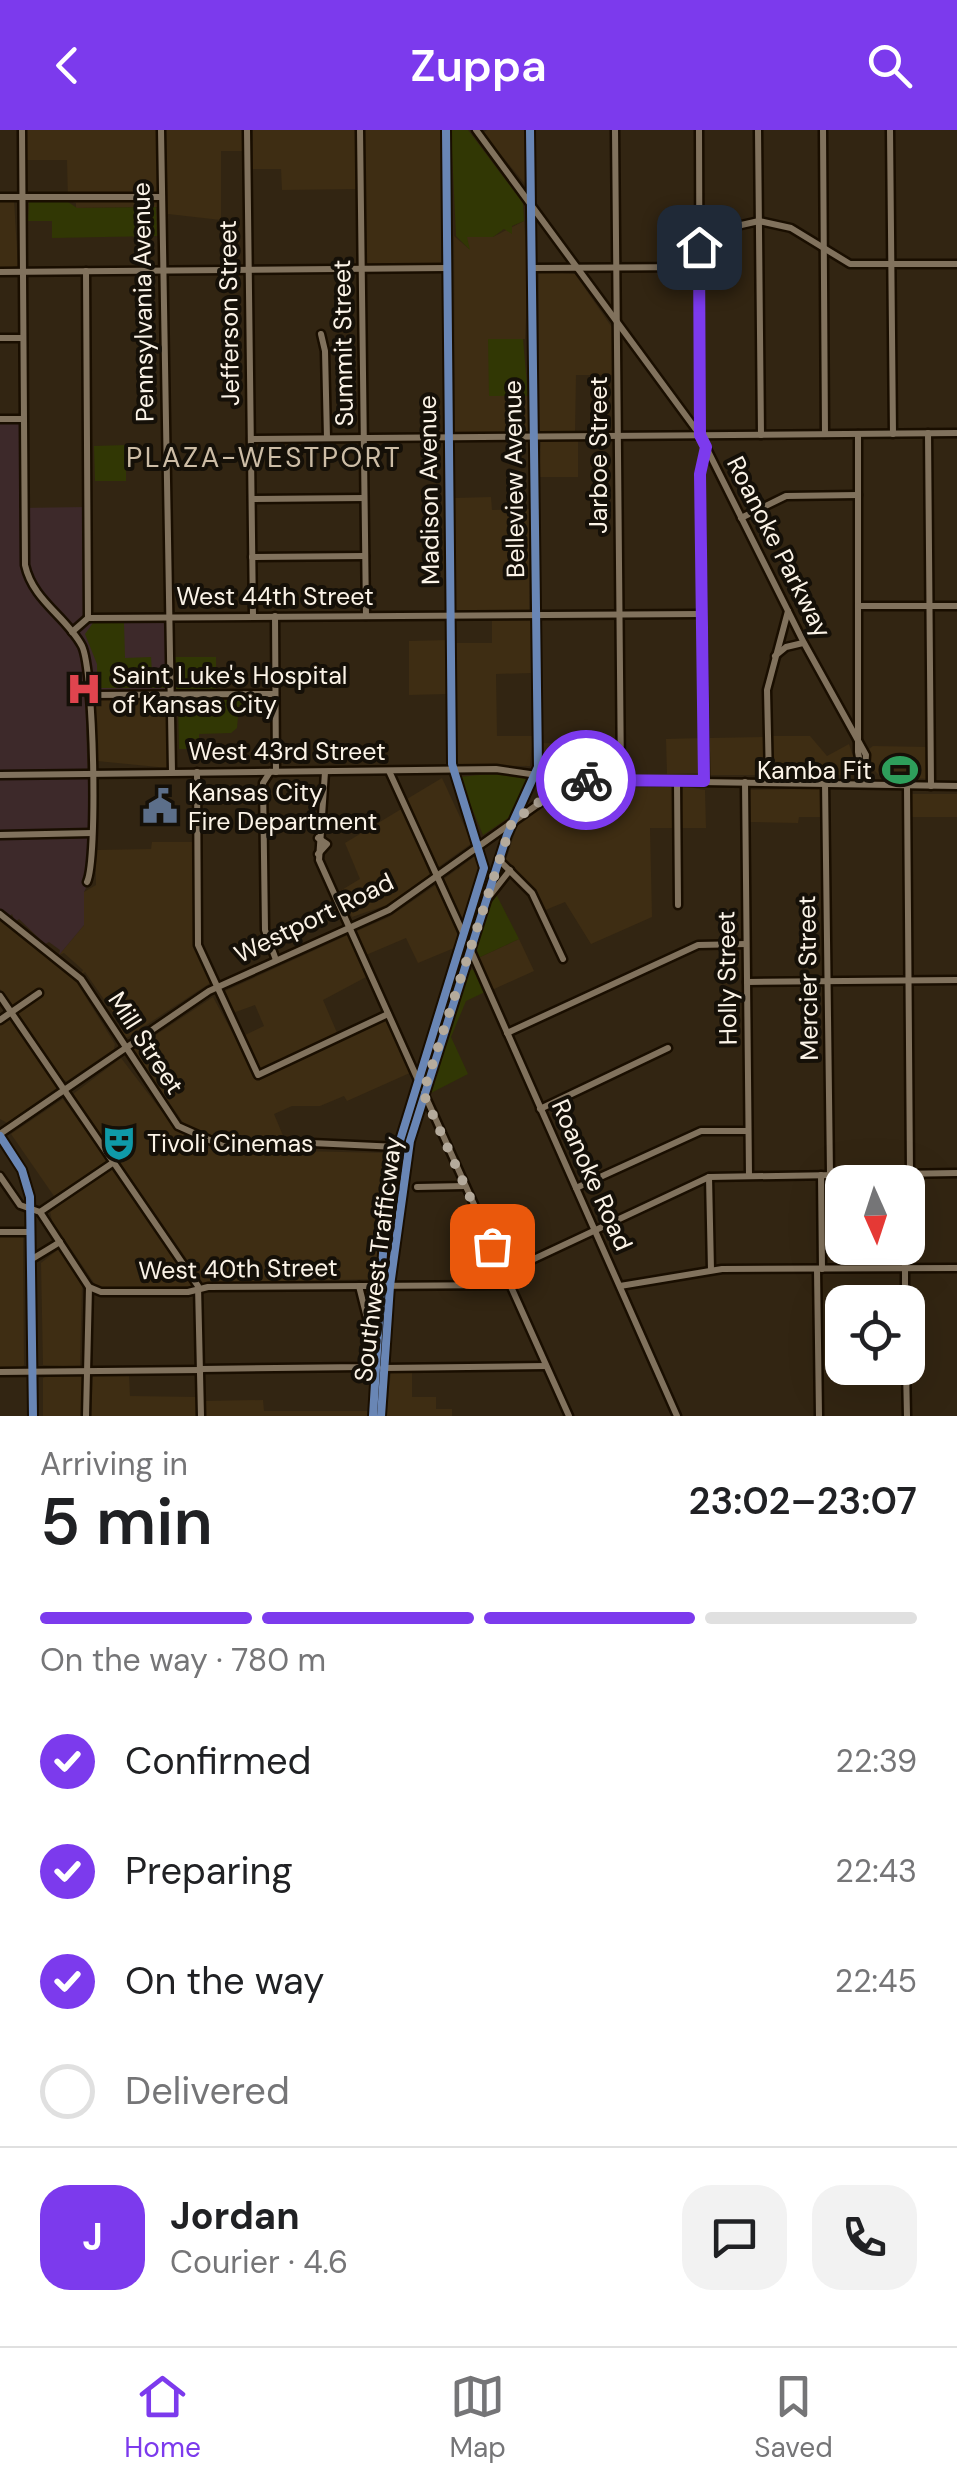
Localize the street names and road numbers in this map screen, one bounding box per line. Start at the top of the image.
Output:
street label: Pennsylvania Avenue [124,182,162,422]
street label: Jefferson Street [211,220,247,406]
street label: Summit Street [325,259,361,427]
street label: Jarboe Street [582,376,615,534]
street label: Belleview Avenue [496,380,532,578]
street label: Madison Avenue [411,395,447,585]
street label: Roanoke Parkway [719,451,839,643]
street label: West 44th Street [176,580,374,613]
street label: West 43rd Street [188,735,386,768]
street label: Westport Road [229,865,399,971]
street label: Mercier Street [790,895,826,1061]
street label: Holly Street [709,911,745,1045]
street label: Mill Street [101,986,191,1100]
street label: Roanoke Road [544,1094,640,1256]
street label: Southwest Trafficway [347,1134,409,1384]
street label: West 40th Street [138,1251,338,1287]

